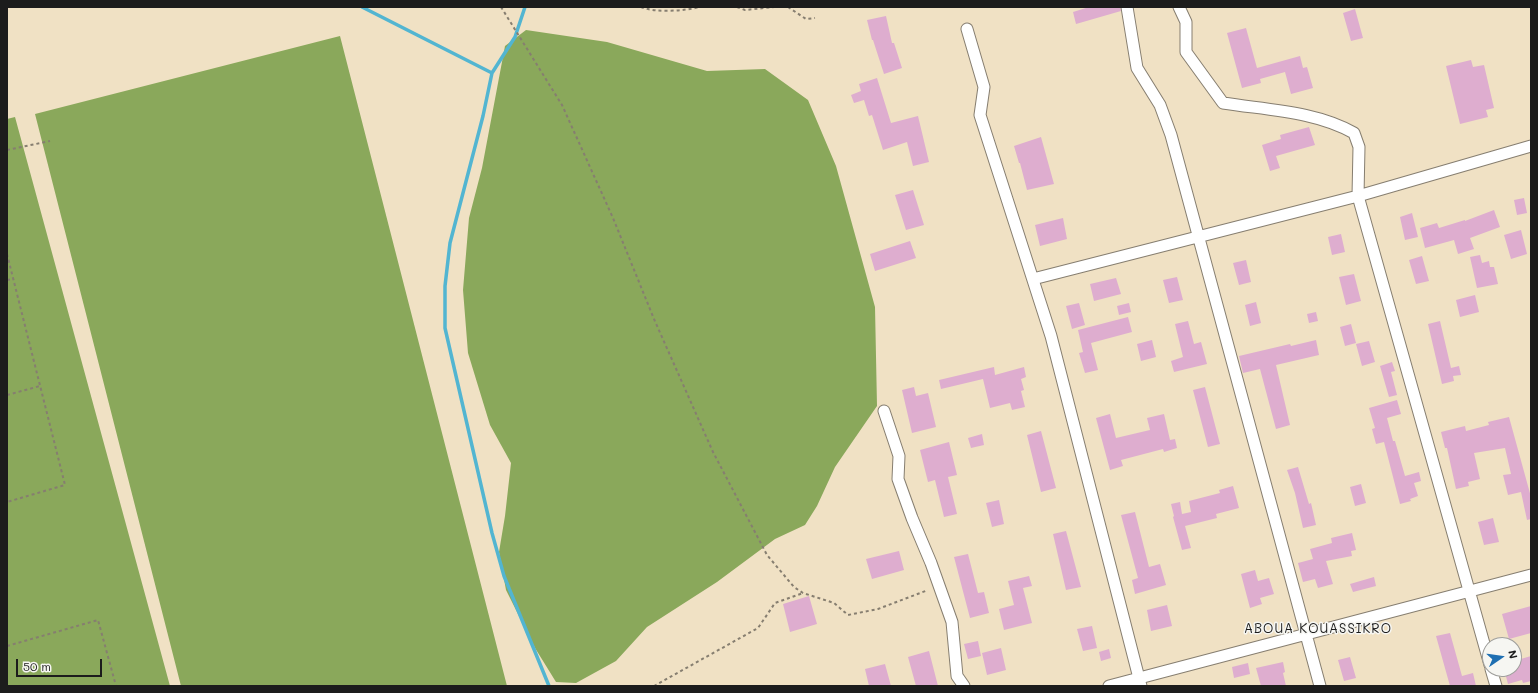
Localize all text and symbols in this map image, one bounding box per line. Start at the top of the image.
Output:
district label: ABOUA KOUASSIKRO [1244,621,1392,637]
north arrow [1482,637,1522,677]
text: N [1505,649,1521,660]
scale bar [18,651,104,677]
text: 50 m [23,658,51,674]

